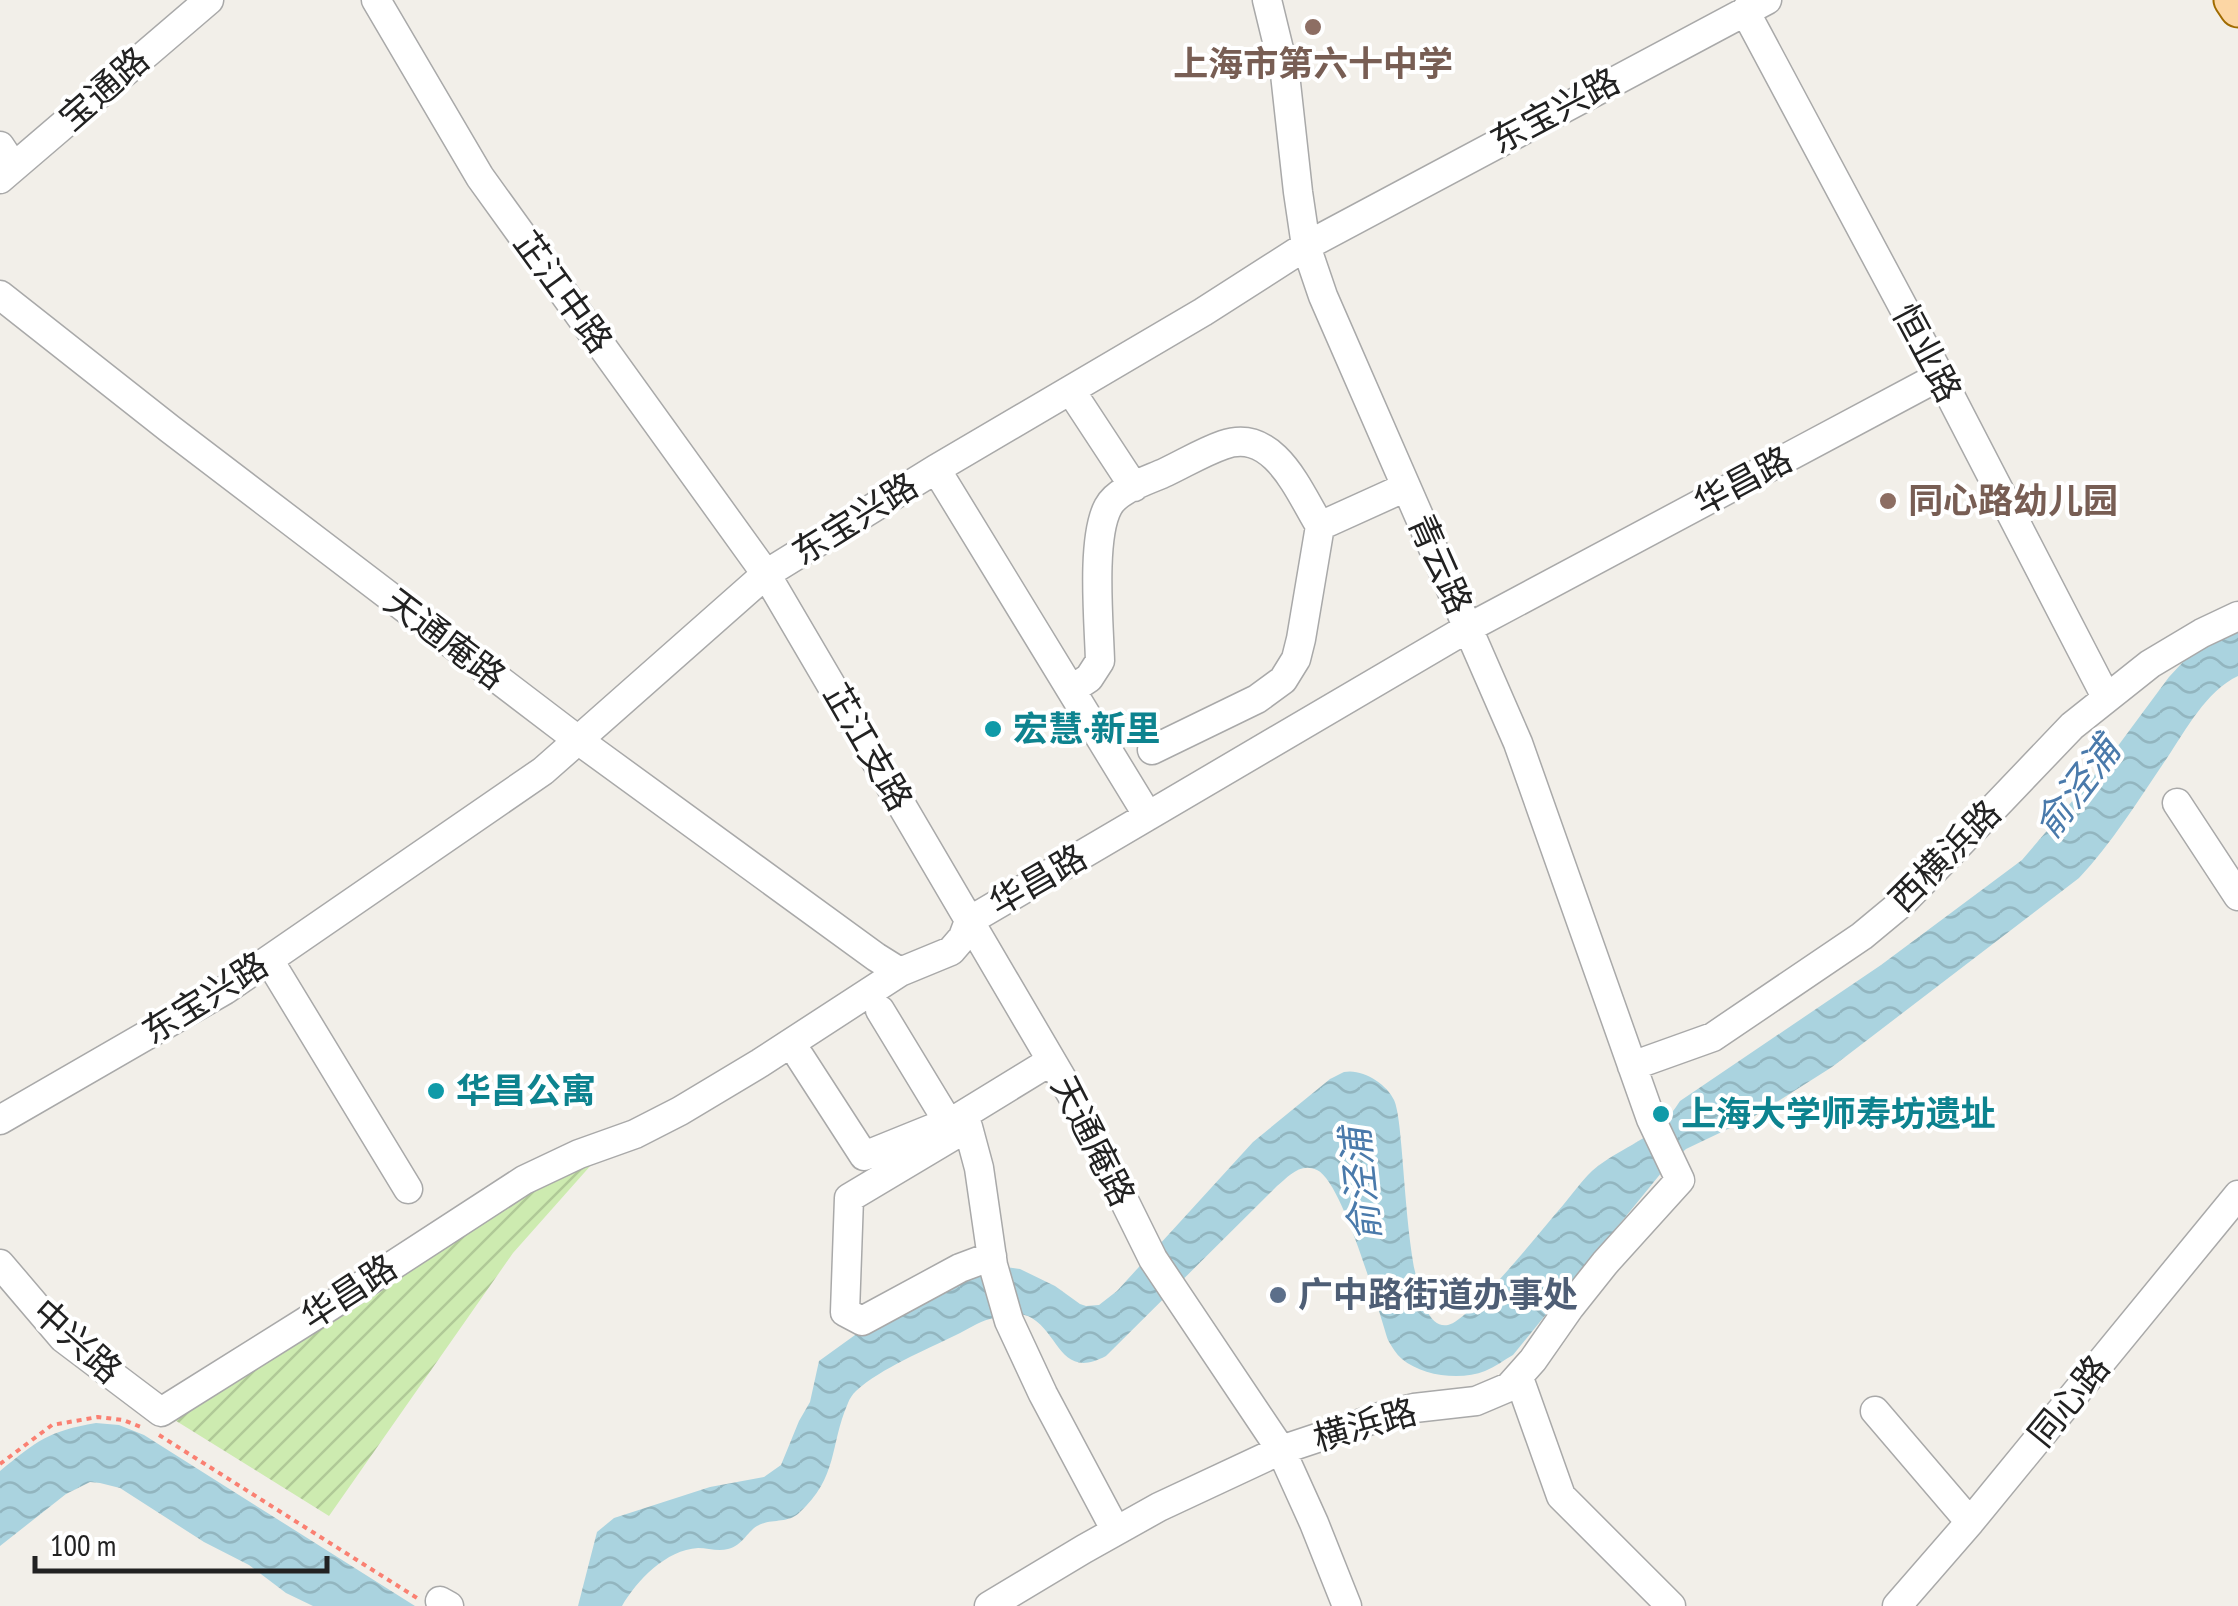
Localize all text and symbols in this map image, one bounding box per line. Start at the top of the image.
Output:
marker: 上海市第六十中学 [1302,16,1324,38]
street label: 宝通路 [49,36,158,140]
place label: 上海市第六十中学 [1173,40,1453,86]
street label: 东宝兴路 [1482,57,1627,163]
street label: 芷江中路 [504,221,624,362]
street label: 恒业路 [1883,295,1973,410]
street label: 华昌路 [1685,435,1800,525]
street label: 东宝兴路 [783,462,926,575]
place label: 同心路幼儿园 [1908,477,2118,523]
marker: 同心路幼儿园 [1877,490,1899,512]
street label: 青云路 [1399,506,1483,621]
street label: 天通庵路 [376,578,515,699]
street label: 芷江支路 [814,674,924,819]
place label: 宏慧·新里 [1013,705,1160,751]
marker: 宏慧·新里 [982,718,1004,740]
water label: 俞泾浦 [2022,722,2133,847]
street label: 西横浜路 [1879,790,2010,921]
street label: 华昌路 [981,833,1094,925]
street label: 东宝兴路 [133,941,276,1054]
place label: 华昌公寓 [456,1067,596,1113]
street label: 天通庵路 [1042,1068,1146,1213]
marker: 华昌公寓 [425,1080,447,1102]
place label: 上海大学师寿坊遗址 [1681,1090,1996,1136]
marker: 上海大学师寿坊遗址 [1650,1103,1672,1125]
water label: 俞泾浦 [1329,1120,1390,1244]
street label: 华昌路 [292,1243,405,1339]
place label: 广中路街道办事处 [1298,1271,1578,1317]
marker: 广中路街道办事处 [1267,1284,1289,1306]
street label: 中兴路 [23,1288,132,1392]
street label: 同心路 [2017,1345,2119,1456]
street label: 横浜路 [1308,1387,1422,1461]
scale bar [35,1511,328,1573]
text: 100 m [50,1525,116,1564]

